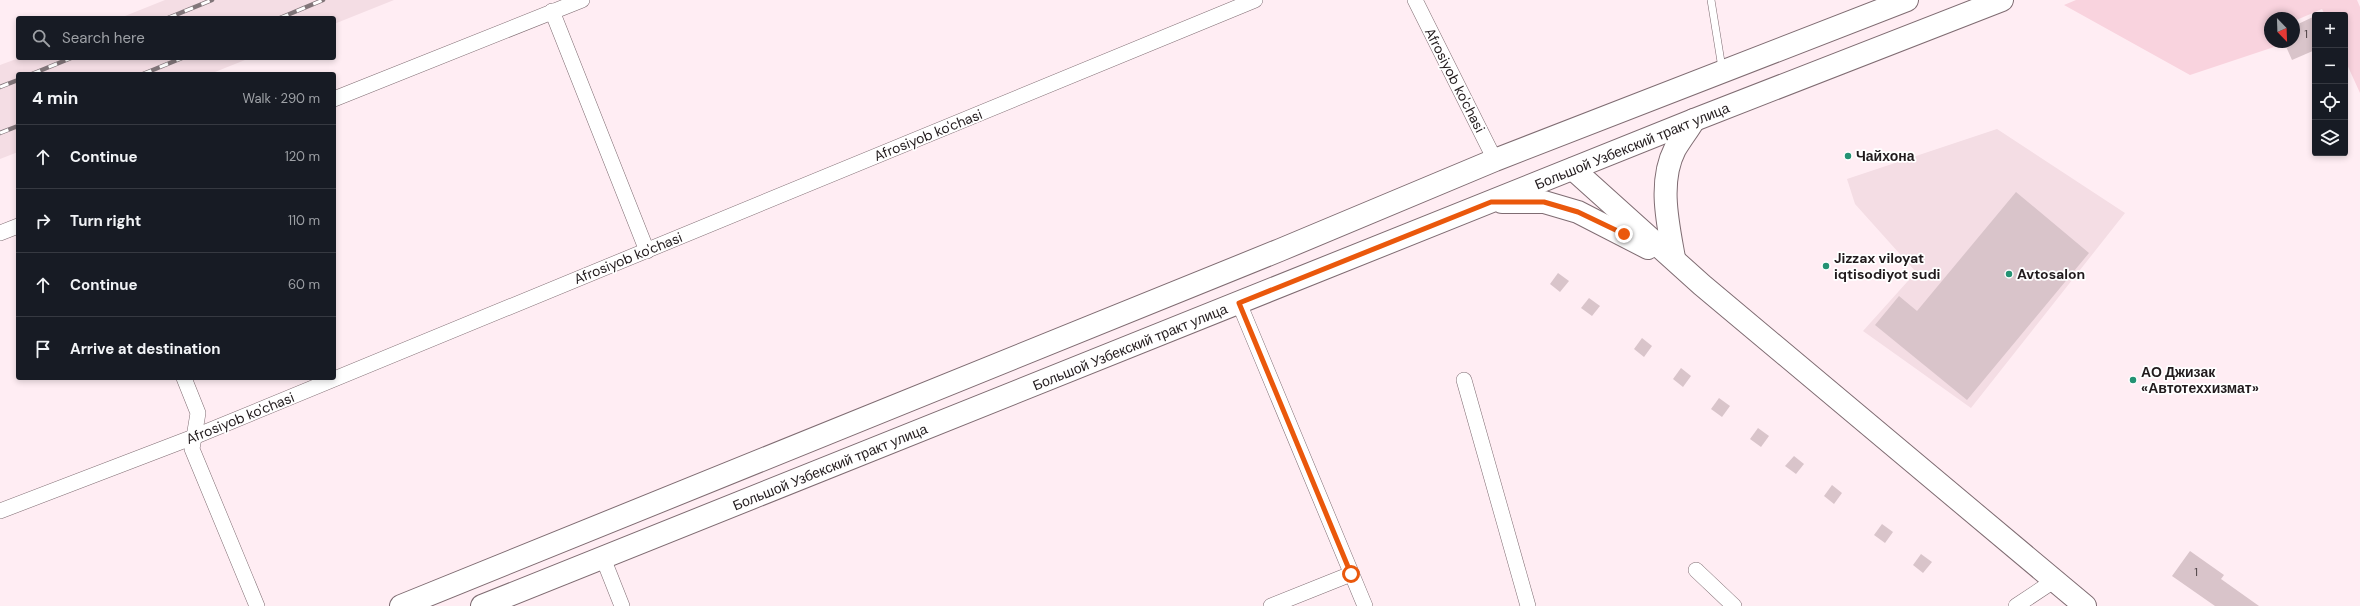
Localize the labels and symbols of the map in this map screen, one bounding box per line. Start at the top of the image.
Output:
north arrow [2264,12,2300,48]
street label: Afrosiyob ko'chasi [1421,25,1489,135]
house number: 1 [2304,26,2308,42]
street label: Большой Узбекский тракт улица [1532,99,1732,193]
street label: Afrosiyob ko'chasi [871,105,985,165]
place label: Чайхона [1856,147,1915,165]
marker: Чайхона [1843,151,1853,161]
route end [1615,225,1633,243]
street label: Afrosiyob ko'chasi [571,228,685,288]
place label: Jizzax viloyat iqtisodiyot sudi [1834,249,1941,283]
marker: Jizzax viloyat iqtisodiyot sudi [1821,261,1831,271]
place label: Avtosalon [2017,265,2085,283]
marker: Avtosalon [2004,269,2014,279]
street label: Большой Узбекский тракт улица [1030,300,1230,394]
place label: АО Джизак «Автотеххизмат» [2141,363,2259,397]
marker: АО Джизак «Автотеххизмат» [2128,375,2138,385]
street label: Afrosiyob ko'chasi [183,388,297,448]
street label: Большой Узбекский тракт улица [730,420,930,514]
house number: 1 [2194,564,2198,580]
route start [1342,565,1360,583]

